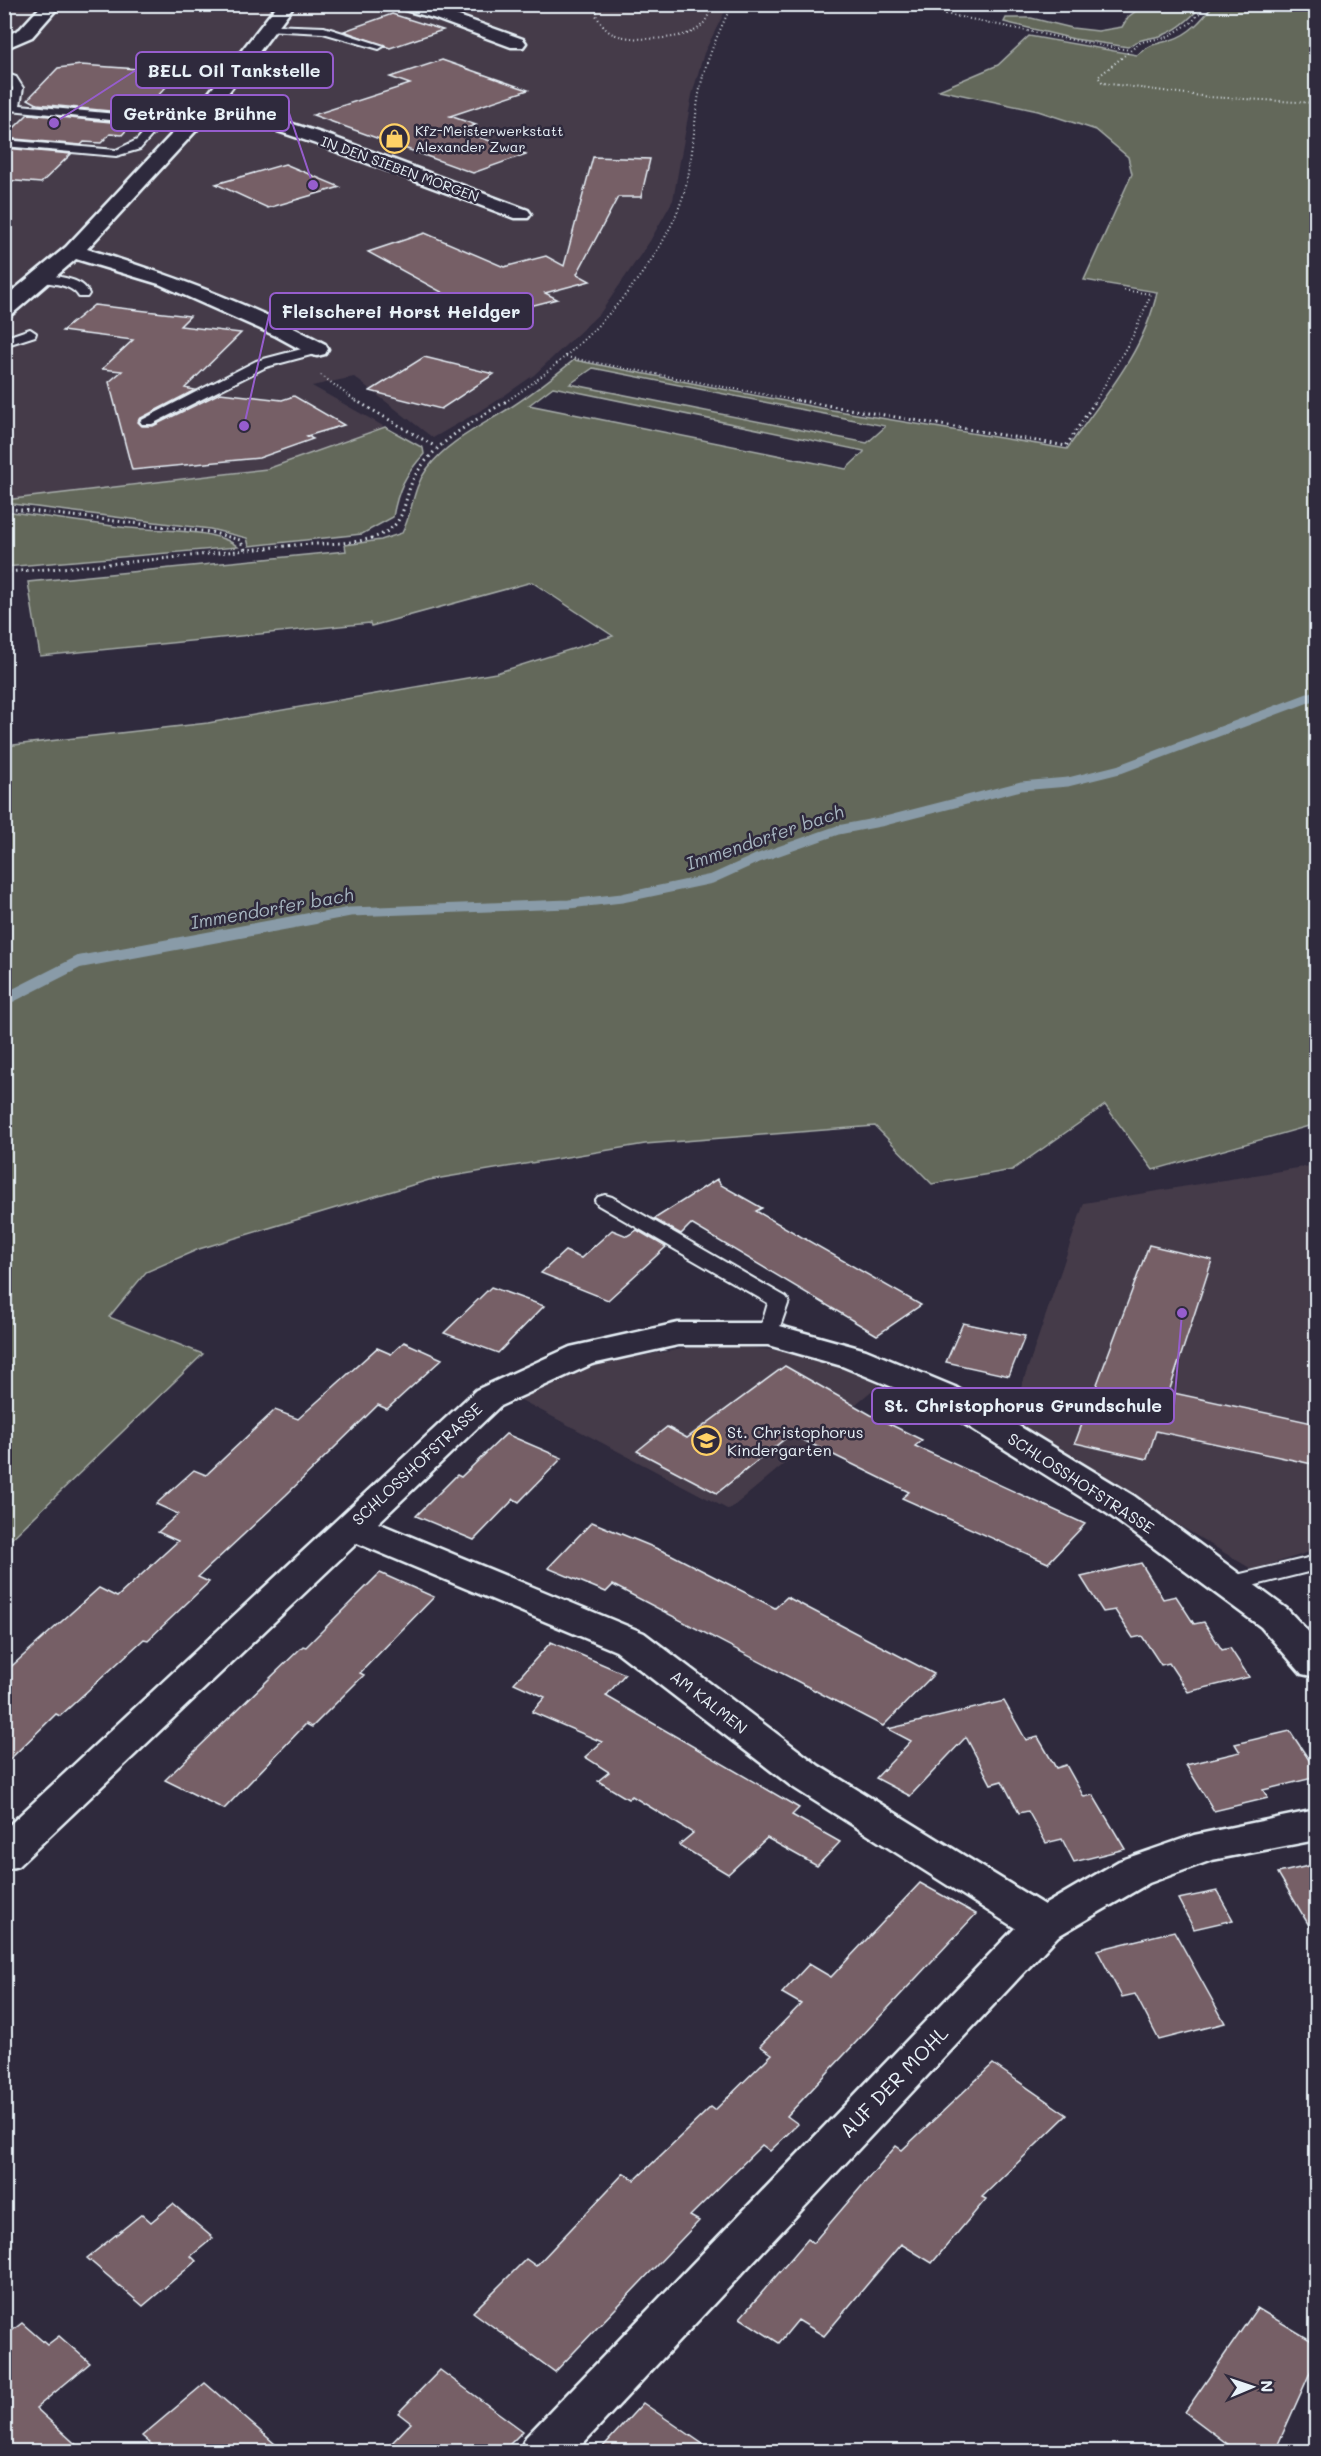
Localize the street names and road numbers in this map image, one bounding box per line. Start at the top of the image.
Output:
street label: IN DEN SIEBEN MORGEN [318,131,482,206]
street label: SCHLOSSHOFSTRASSE [347,1398,486,1529]
street label: SCHLOSSHOFSTRASSE [1004,1427,1158,1538]
street label: AM KALMEN [667,1665,752,1738]
street label: AUF DER MOHL [833,2020,954,2143]

